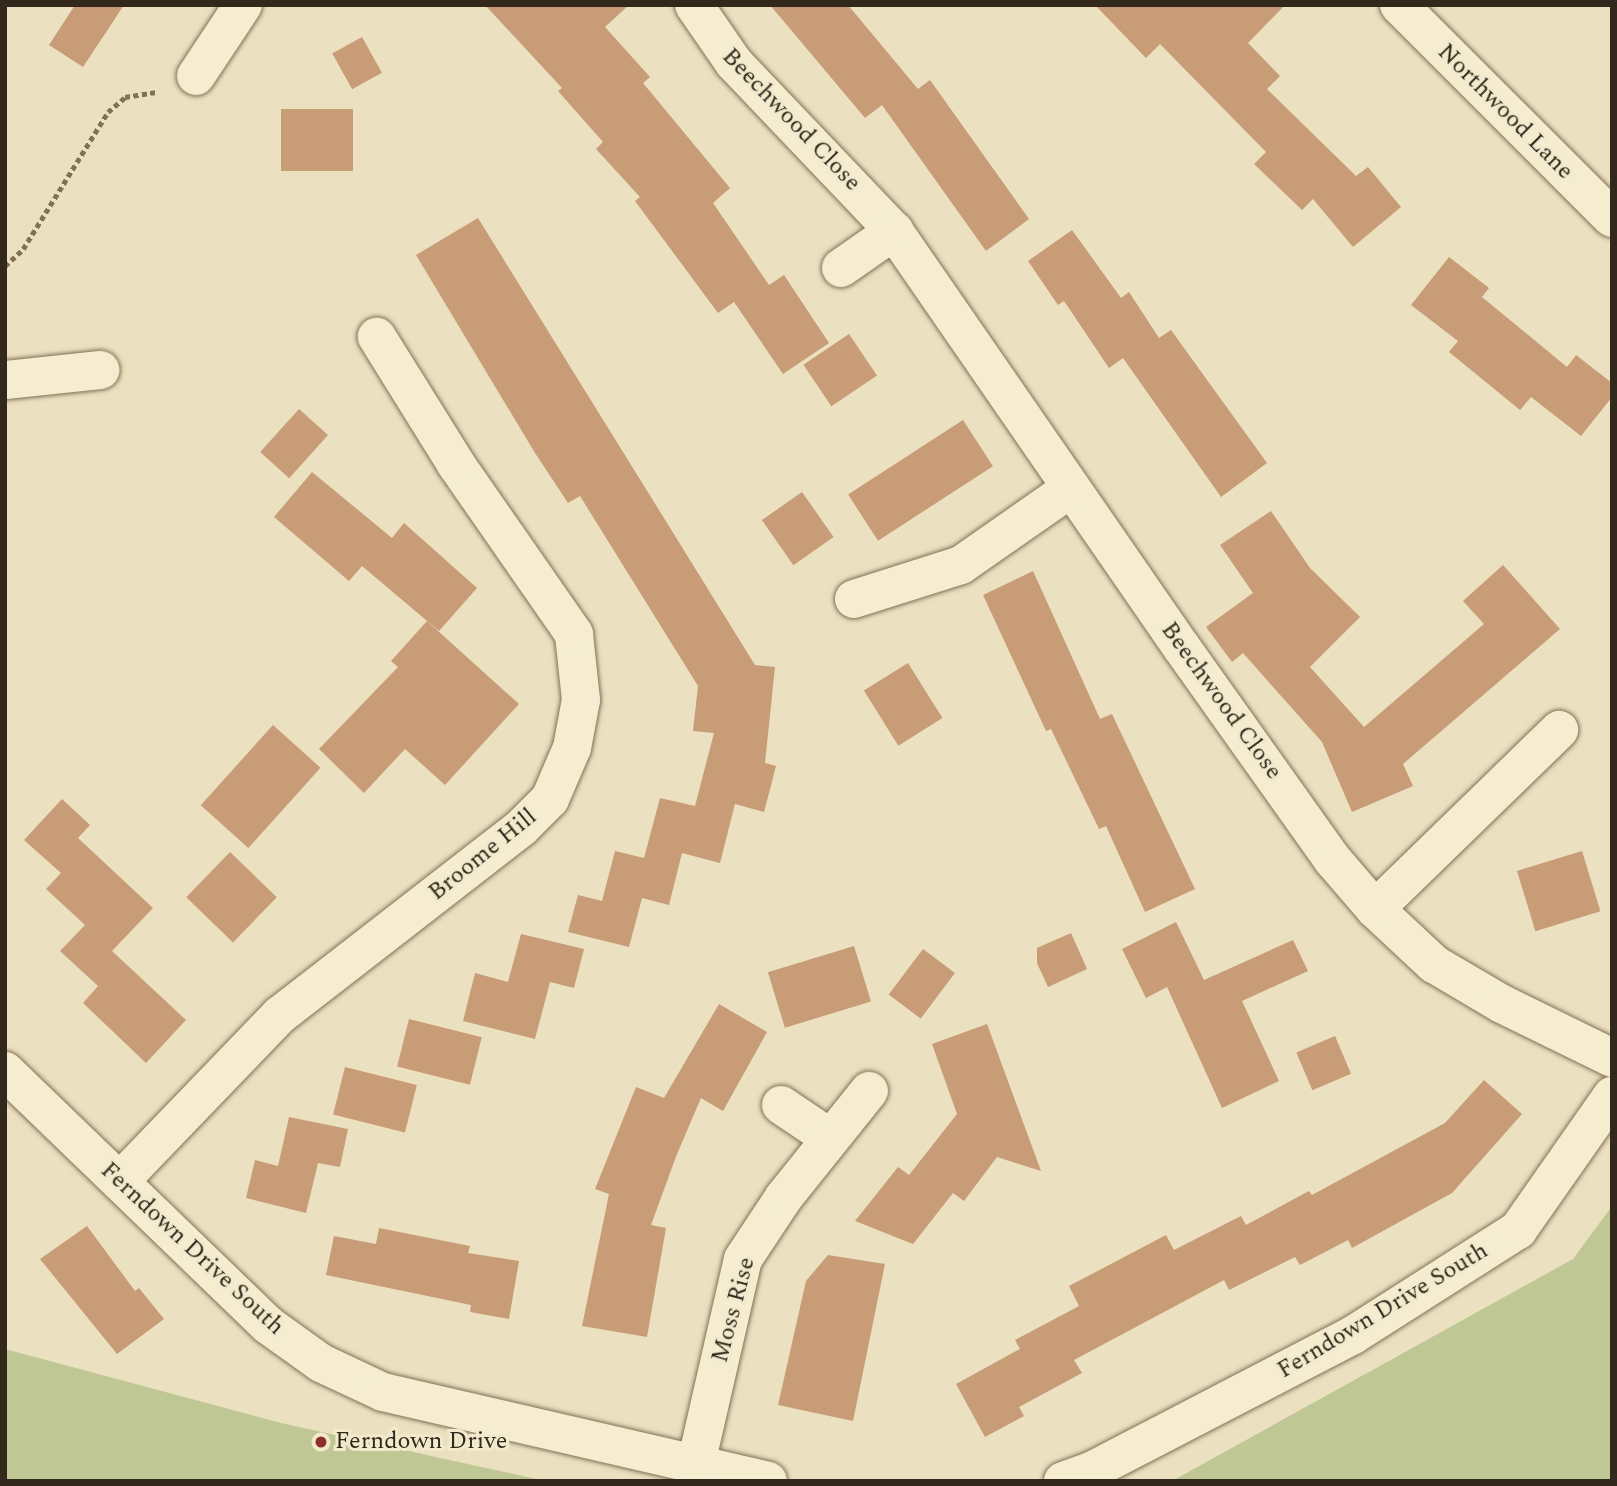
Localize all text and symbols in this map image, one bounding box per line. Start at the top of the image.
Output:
street label: Northwood Lane [1431,38,1579,186]
street label: Beechwood Close [715,43,867,197]
street label: Beechwood Close [1154,617,1288,785]
street label: Broome Hill [423,803,543,907]
street label: Ferndown Drive South [94,1156,290,1342]
street label: Ferndown Drive South [1273,1237,1493,1385]
street label: Moss Rise [706,1254,762,1366]
place label: Ferndown Drive [335,1428,507,1456]
marker: Ferndown Drive [313,1434,329,1450]

